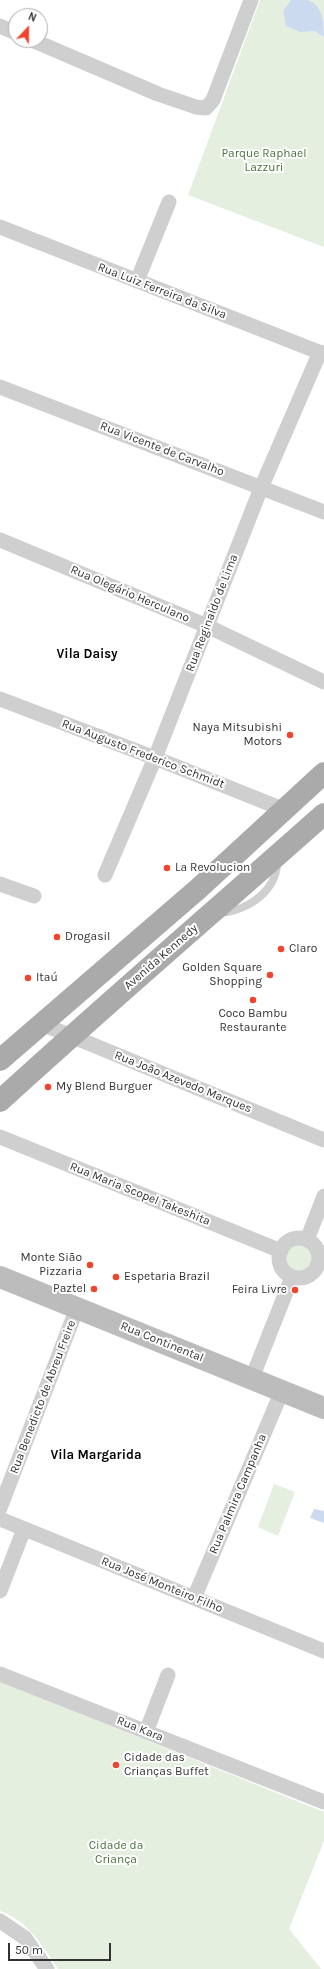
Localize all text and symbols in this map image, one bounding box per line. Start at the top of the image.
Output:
north arrow [8,8,48,48]
text: N [26,10,38,25]
park label: Parque Raphael Lazzuri [221,147,307,175]
street label: Rua Luiz Ferreira da Silva [96,260,228,322]
street label: Rua Vicente de Carvalho [98,419,226,479]
street label: Rua Reginaldo de Lima [183,552,241,674]
street label: Rua Olegário Herculano [68,562,192,626]
district label: Vila Daisy [57,646,117,662]
street label: Rua Augusto Frederico Schmidt [60,716,226,792]
place label: Naya Mitsubishi Motors [193,721,282,749]
marker: Naya Mitsubishi Motors [285,730,295,740]
place label: La Revolucion [175,861,250,875]
marker: La Revolucion [162,863,172,873]
street label: Avenida Kennedy [121,921,201,993]
place label: Drogasil [65,930,110,944]
marker: Drogasil [52,932,62,942]
place label: Claro [289,942,317,956]
marker: Claro [276,944,286,954]
place label: Golden Square Shopping [182,961,262,989]
marker: Golden Square Shopping [265,970,275,980]
place label: Itaú [36,971,58,985]
marker: Itaú [23,973,33,983]
marker: Coco Bambu Restaurante [248,995,258,1005]
place label: Coco Bambu Restaurante [218,1007,288,1035]
street label: Rua João Azevedo Marques [112,1048,254,1116]
place label: My Blend Burguer [56,1080,152,1094]
marker: My Blend Burguer [43,1082,53,1092]
street label: Rua Maria Scopel Takeshita [68,1159,212,1229]
place label: Monte Sião Pizzaria [21,1251,82,1279]
marker: Monte Sião Pizzaria [85,1260,95,1270]
place label: Espetaria Brazil [124,1270,210,1284]
marker: Espetaria Brazil [111,1272,121,1282]
place label: Paztel [53,1282,86,1296]
place label: Feira Livre [232,1283,287,1297]
marker: Paztel [89,1284,99,1294]
marker: Feira Livre [290,1285,300,1295]
street label: Rua Benedicto de Abreu Freire [7,1318,79,1476]
street label: Rua Continental [118,1319,206,1365]
street label: Rua Palmira Campanha [206,1432,270,1556]
district label: Vila Margarida [50,1447,142,1463]
street label: Rua José Monteiro Filho [99,1554,225,1616]
street label: Rua Kara [115,1713,165,1745]
place label: Cidade das Crianças Buffet [124,1751,209,1779]
marker: Cidade das Crianças Buffet [111,1760,121,1770]
park label: Cidade da Criança [89,1839,143,1867]
scale bar [10,1935,113,1961]
text: 50 m [15,1943,43,1957]

